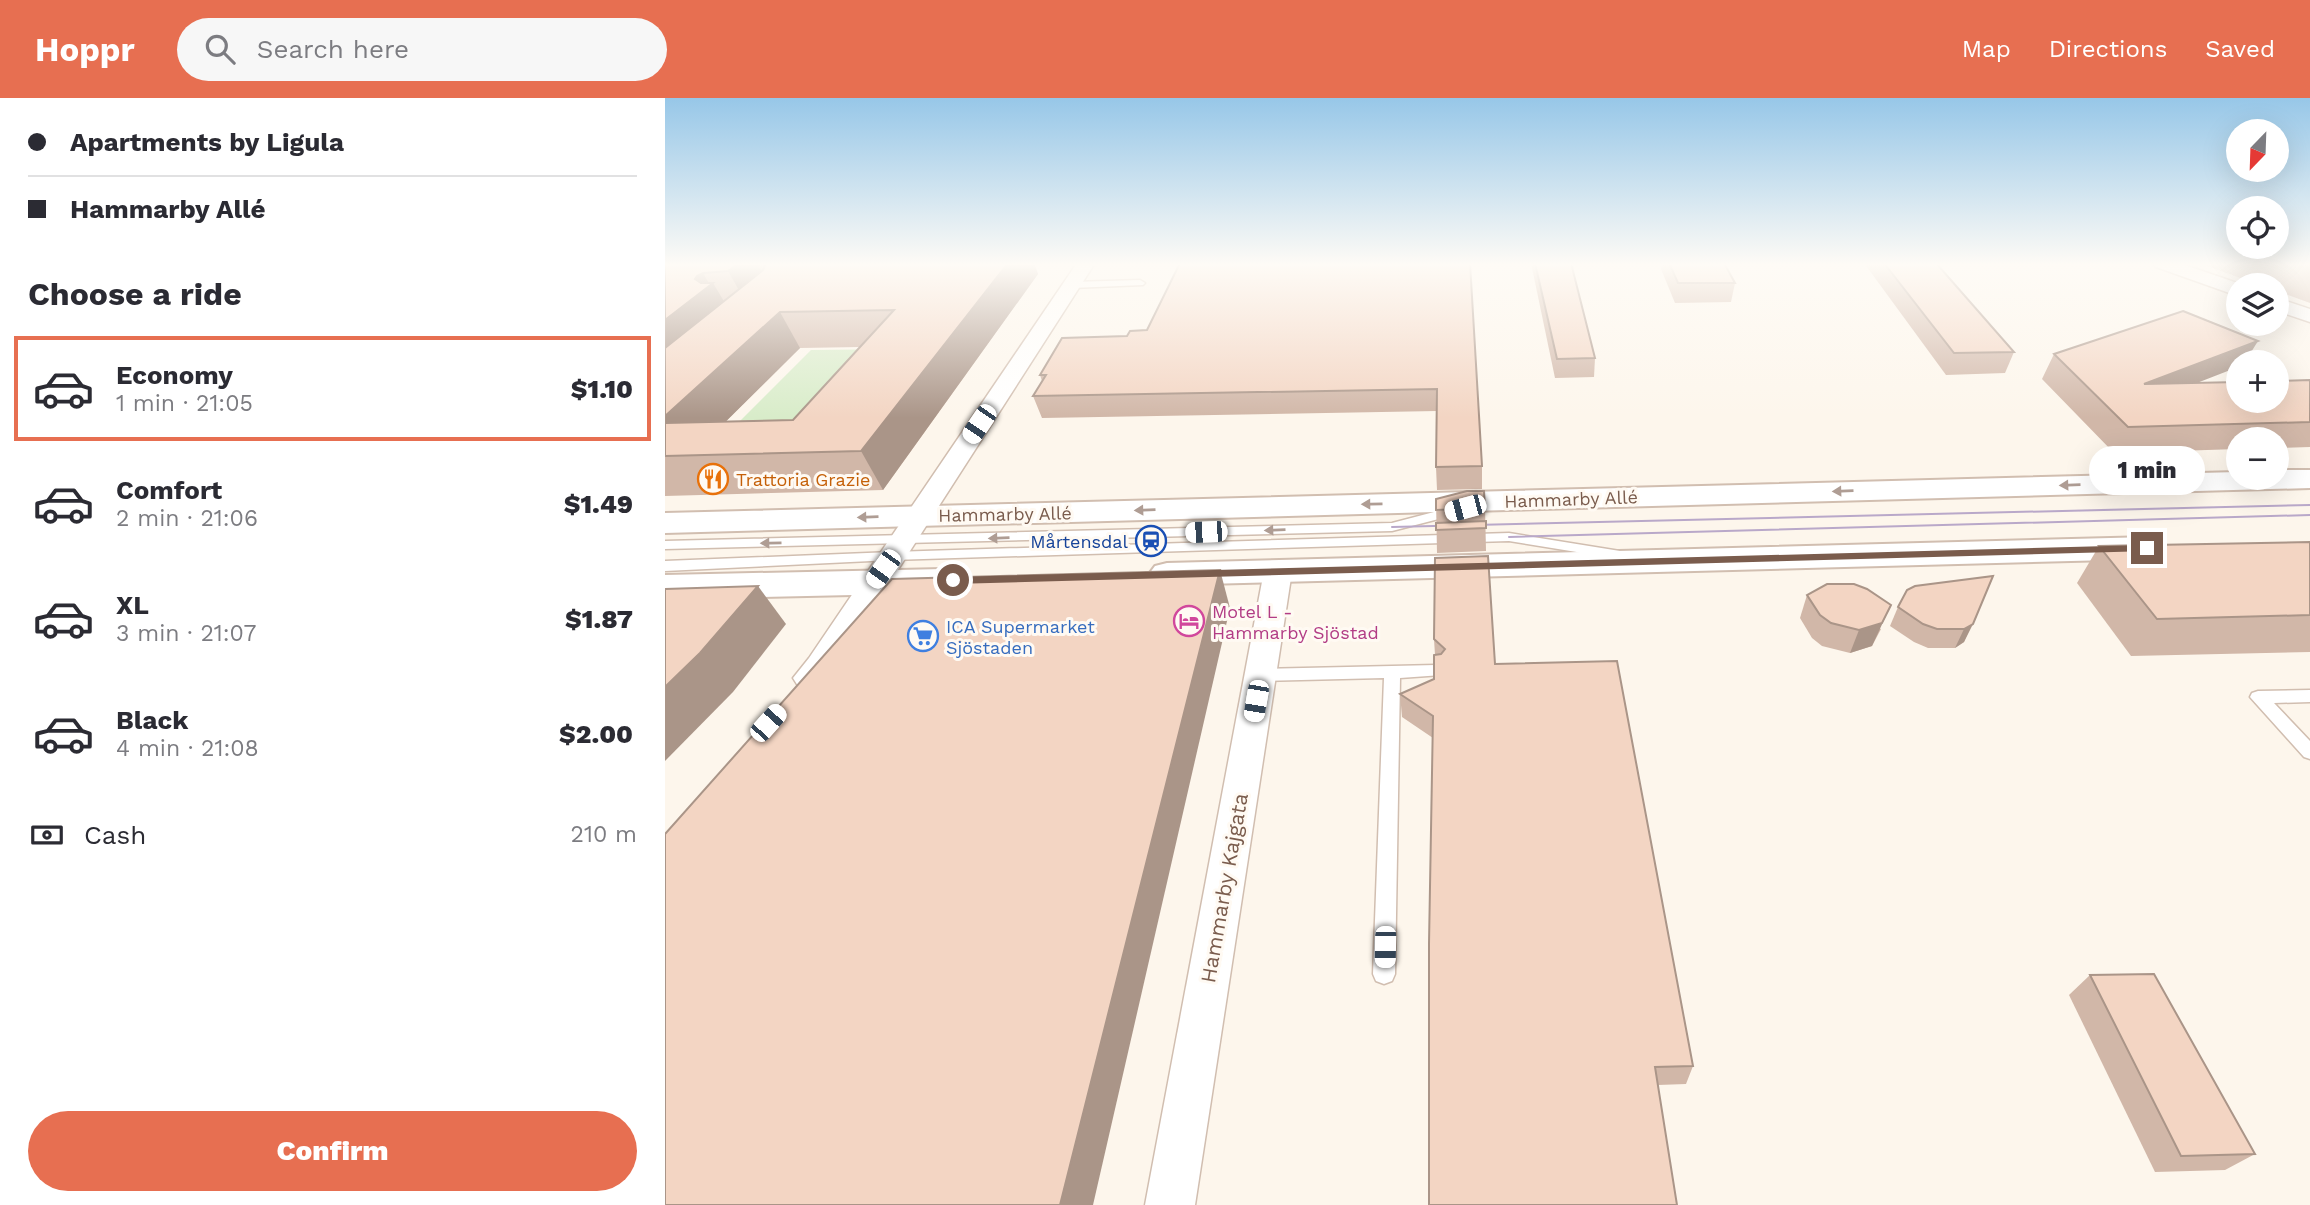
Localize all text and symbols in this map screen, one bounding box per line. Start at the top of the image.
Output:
search box [177,18,667,81]
text: Hoppr [35,30,135,69]
icon: search [201,30,239,68]
text: Search here [257,34,409,64]
text: Map [1962,35,2011,63]
text: Directions [2049,35,2167,63]
text: Saved [2205,35,2275,63]
north arrow [2226,119,2289,182]
map controls [2226,119,2289,490]
text: Apartments by Ligula [70,127,344,157]
text: Hammarby Allé [70,194,266,224]
button: locate [2226,196,2289,259]
button: layers [2226,273,2289,336]
text: Choose a ride [28,275,242,313]
button: + [2226,350,2289,413]
icon: car [32,357,95,420]
text: Economy [116,360,233,390]
text: $1.10 [571,374,633,404]
text: 1 min · 21:05 [116,390,253,417]
car [959,401,1000,447]
button: − [2226,427,2289,490]
callout: 1 min [2089,447,2205,496]
text: 1 min [2117,457,2177,484]
restaurant icon: Trattoria Grazie [696,462,730,496]
place label: Trattoria Grazie [736,469,870,490]
icon: car [32,472,95,535]
text: Comfort [116,475,222,505]
one-way arrow [2059,480,2081,491]
street label: Hammarby Allé [1504,486,1638,512]
one-way arrow [1832,486,1854,497]
text: $1.49 [564,489,633,519]
car [1442,492,1489,524]
one-way arrow [1361,498,1383,510]
street label: Hammarby Allé [938,502,1072,526]
one-way arrow [1133,504,1155,516]
text: 2 min · 21:06 [116,505,258,532]
one-way arrow [857,512,879,523]
car [1185,521,1228,543]
station icon: Mårtensdal [1134,524,1168,558]
one-way arrow [1264,525,1286,536]
place label: Mårtensdal [1030,531,1128,552]
route end [2131,532,2163,564]
one-way arrow [988,533,1010,544]
one-way arrow [760,537,782,549]
car [863,546,904,592]
route start [937,564,969,596]
icon: car [32,587,95,650]
text: XL [116,590,149,620]
place label: Motel L - Hammarby Sjöstad [1212,601,1379,643]
text: $1.87 [565,604,633,634]
hotel icon: Motel L - Hammarby Sjöstad [1172,604,1206,638]
place label: ICA Supermarket Sjöstaden [946,616,1095,658]
supermarket icon: ICA Supermarket Sjöstaden [906,619,940,653]
text: 3 min · 21:07 [116,620,256,647]
car [1243,678,1270,724]
car [747,700,790,746]
icon: car [32,702,95,765]
text: Black [116,705,188,735]
text: $2.00 [559,719,633,749]
text: 4 min · 21:08 [116,735,259,762]
street label: Hammarby Kajgata [1195,791,1253,985]
icon: cash [28,816,66,854]
text: Cash [84,820,146,850]
text: 210 m [571,821,637,848]
car [1375,926,1396,968]
button: Confirm [28,1111,637,1191]

